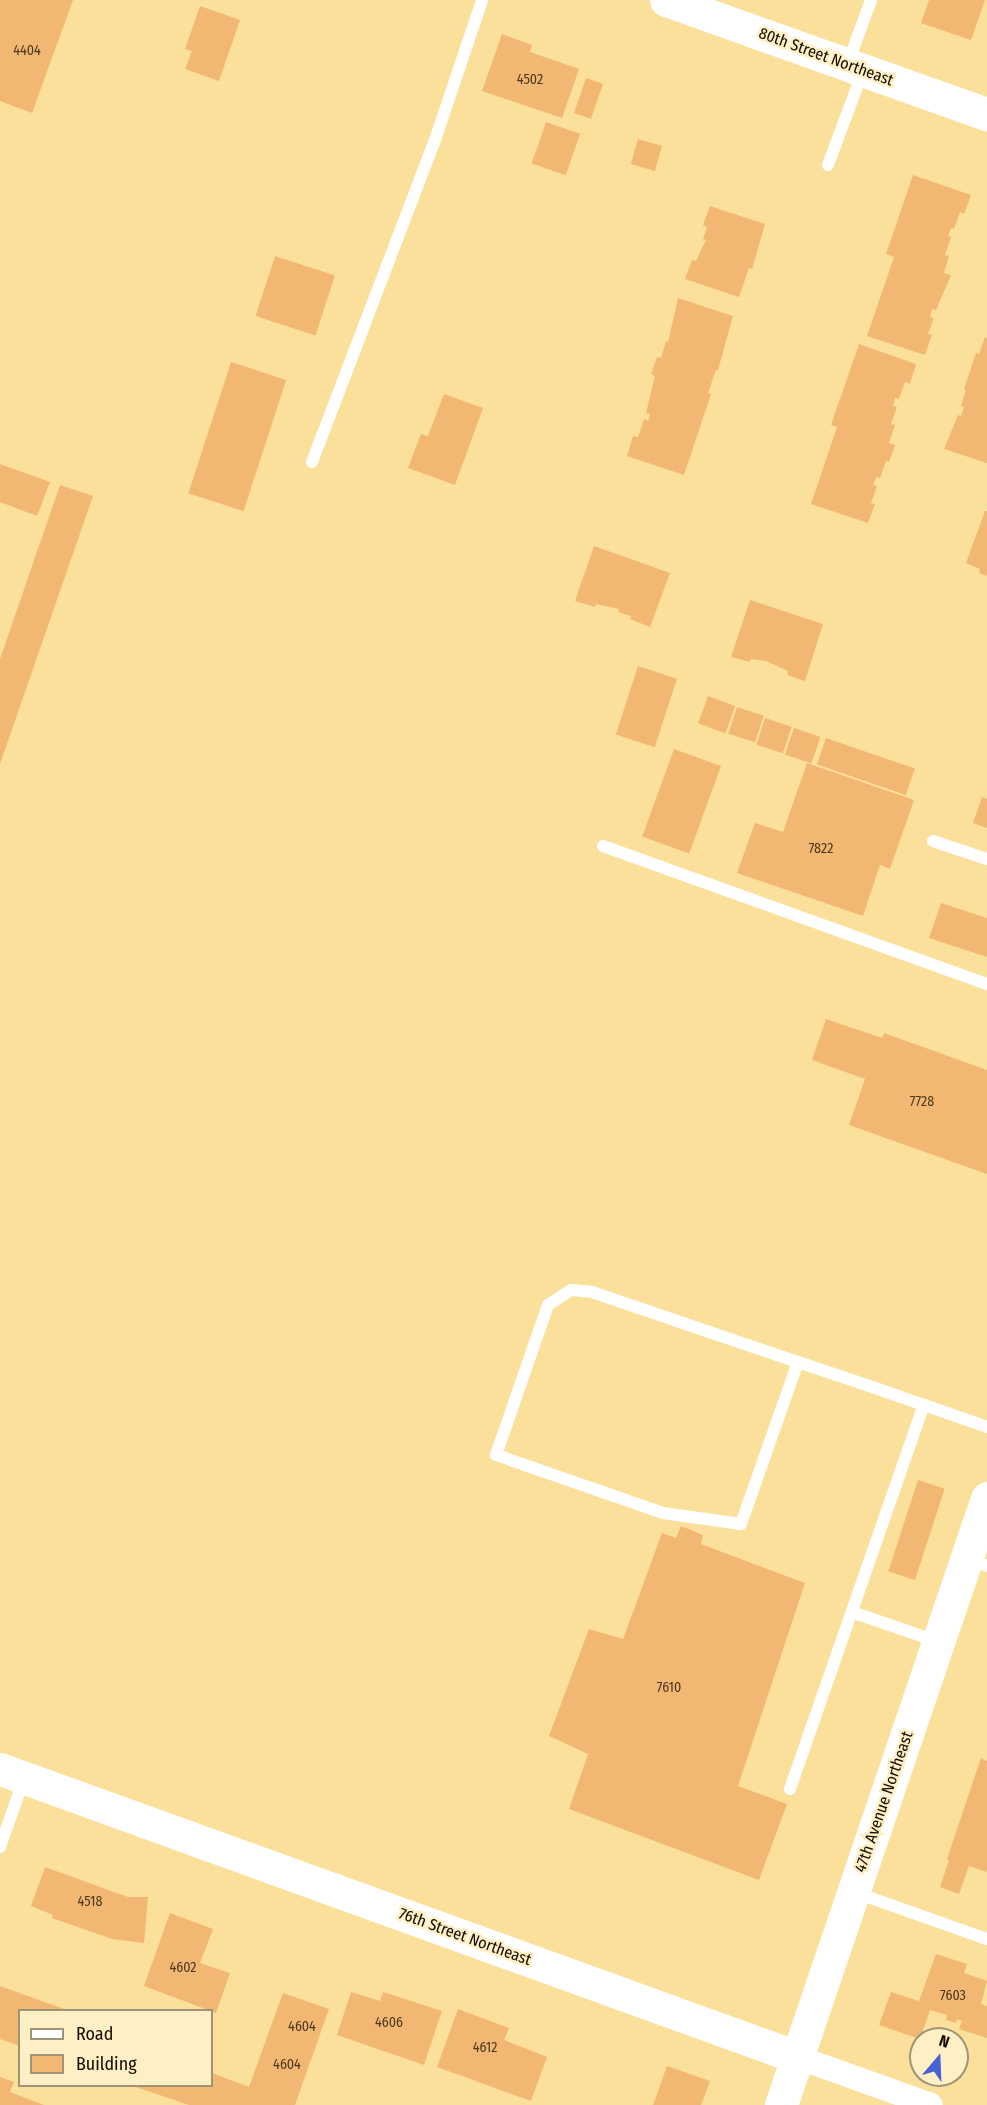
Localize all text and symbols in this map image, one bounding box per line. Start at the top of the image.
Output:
street label: 80th Street Northeast [756,24,896,90]
house number: 4404 [13,43,41,59]
house number: 4502 [517,72,543,88]
house number: 7822 [809,841,833,857]
house number: 7728 [910,1094,934,1110]
house number: 7610 [657,1680,681,1696]
street label: 47th Avenue Northeast [851,1729,917,1875]
house number: 4518 [78,1894,102,1910]
street label: 76th Street Northeast [396,1904,534,1970]
house number: 4602 [169,1960,197,1976]
house number: 7603 [940,1988,966,2004]
legend [18,2009,213,2087]
house number: 4606 [375,2015,403,2031]
house number: 4604 [288,2019,316,2035]
text: Road [76,2023,113,2045]
north arrow [909,2027,969,2087]
text: N [937,2031,952,2052]
house number: 4612 [473,2040,497,2056]
text: Building [76,2053,137,2075]
house number: 4604 [273,2057,301,2073]

